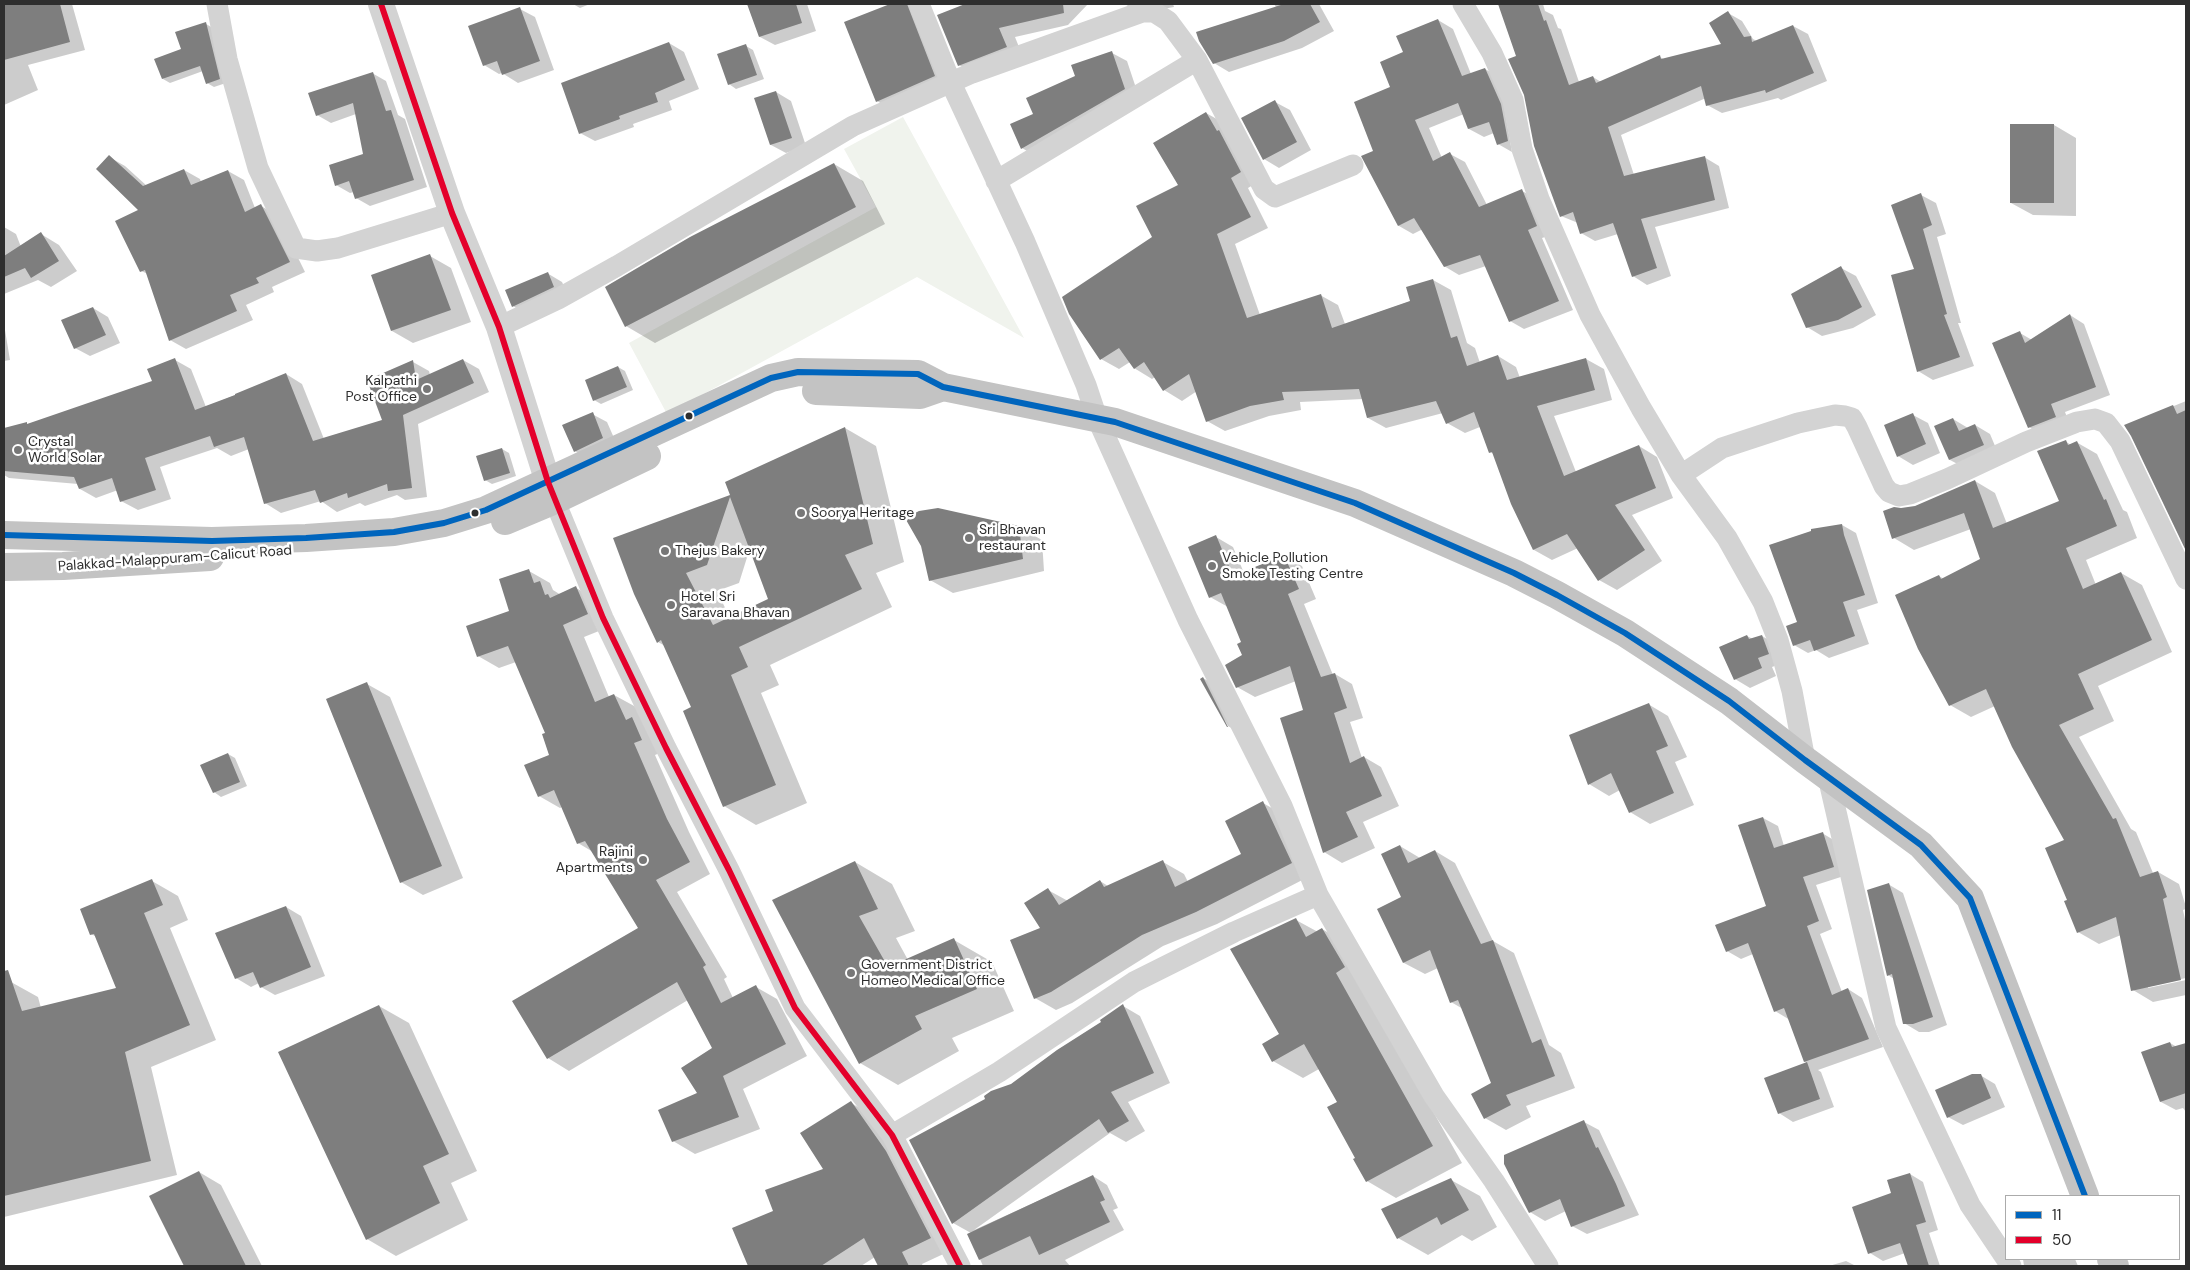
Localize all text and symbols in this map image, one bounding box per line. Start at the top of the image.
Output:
place label: Kalpathi Post Office [346,373,417,406]
marker: Kalpathi Post Office [421,383,433,395]
unlabelled marker [684,411,694,421]
place label: Crystal World Solar [28,434,102,467]
marker: Crystal World Solar [12,444,24,456]
place label: Soorya Heritage [811,505,914,521]
marker: Soorya Heritage [795,507,807,519]
unlabelled marker [470,508,480,518]
place label: Sri Bhavan restaurant [979,522,1046,554]
marker: Sri Bhavan restaurant [963,532,975,544]
street label: Palakkad-Malappuram-Calicut Road [57,542,293,576]
place label: Thejus Bakery [675,543,765,559]
marker: Thejus Bakery [659,545,671,557]
place label: Vehicle Pollution Smoke Testing Centre [1222,550,1363,582]
marker: Vehicle Pollution Smoke Testing Centre [1206,560,1218,572]
place label: Hotel Sri Saravana Bhavan [681,589,790,622]
marker: Hotel Sri Saravana Bhavan [665,599,677,611]
place label: Rajini Apartments [556,844,633,876]
marker: Rajini Apartments [637,854,649,866]
place label: Government District Homeo Medical Office [861,957,1005,990]
marker: Government District Homeo Medical Office [845,967,857,979]
legend [2005,1195,2180,1260]
text: 11 [2052,1205,2061,1225]
text: 50 [2052,1230,2071,1250]

